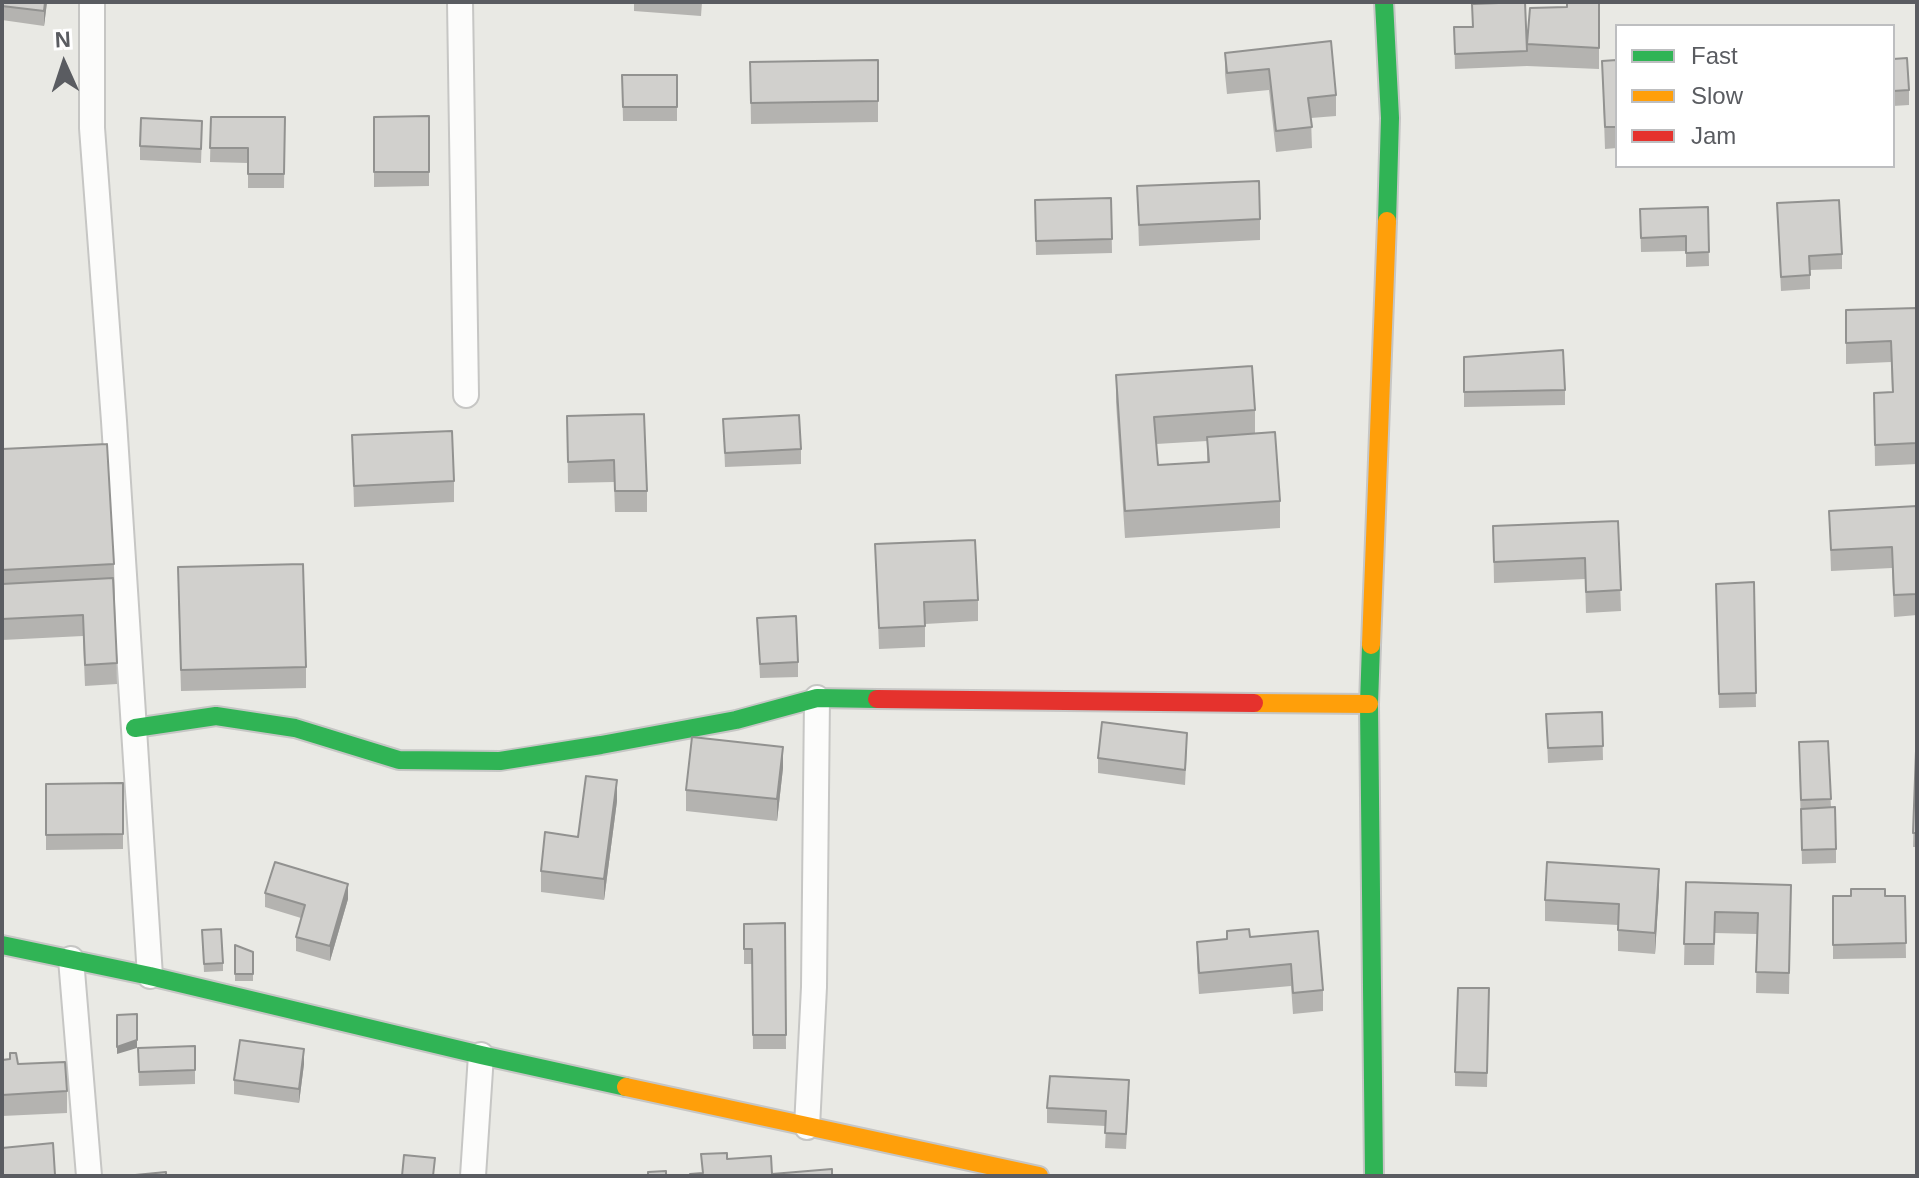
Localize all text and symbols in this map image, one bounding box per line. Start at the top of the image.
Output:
north arrow [24,24,104,104]
legend [1615,24,1895,168]
text: N [54,27,71,52]
text: Fast [1691,42,1738,69]
text: Slow [1691,82,1743,109]
text: Jam [1691,122,1736,149]

